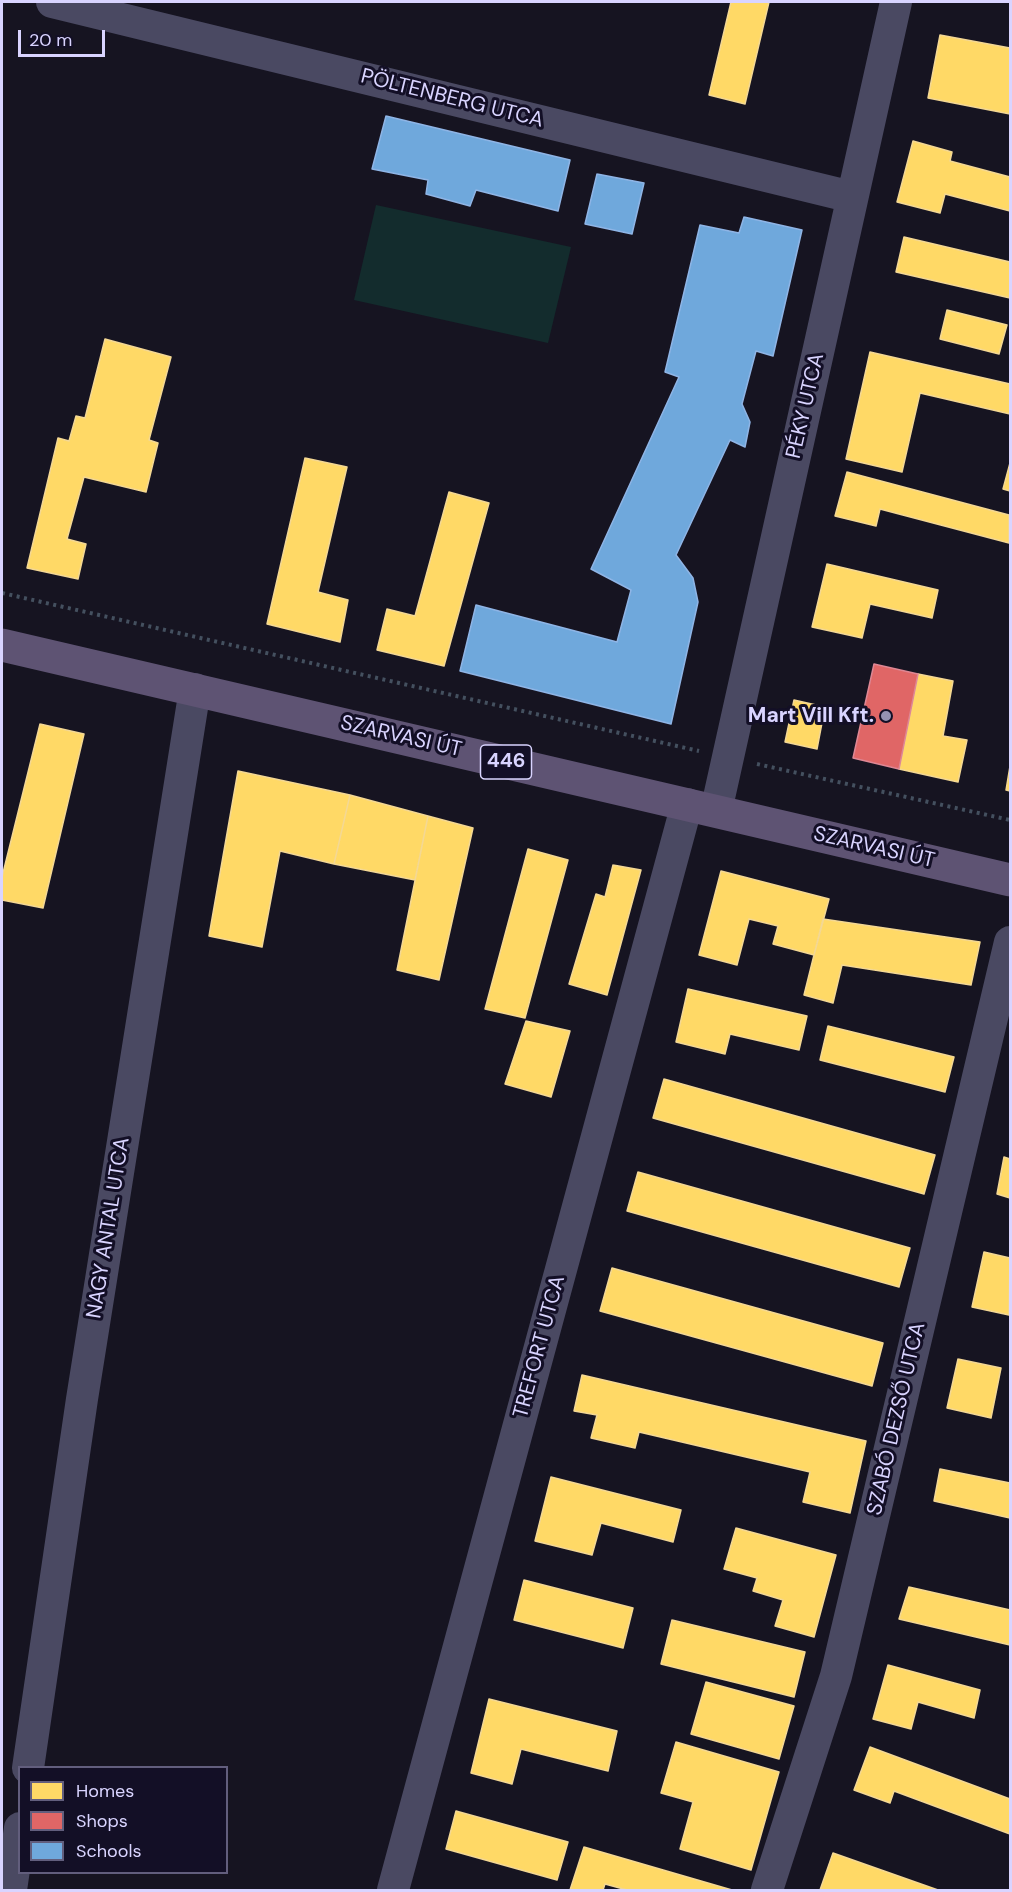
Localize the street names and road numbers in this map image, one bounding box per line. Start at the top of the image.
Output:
street label: PÖLTENBERG UTCA [358,64,546,134]
street label: PÉKY UTCA [782,351,830,461]
street label: SZARVASI ÚT [338,711,464,763]
road number: 446 [480,745,532,779]
street label: SZARVASI ÚT [811,822,937,874]
street label: NAGY ANTAL UTCA [82,1136,136,1320]
street label: TREFORT UTCA [509,1273,571,1421]
street label: SZABÓ DEZSŐ UTCA [863,1320,931,1518]

